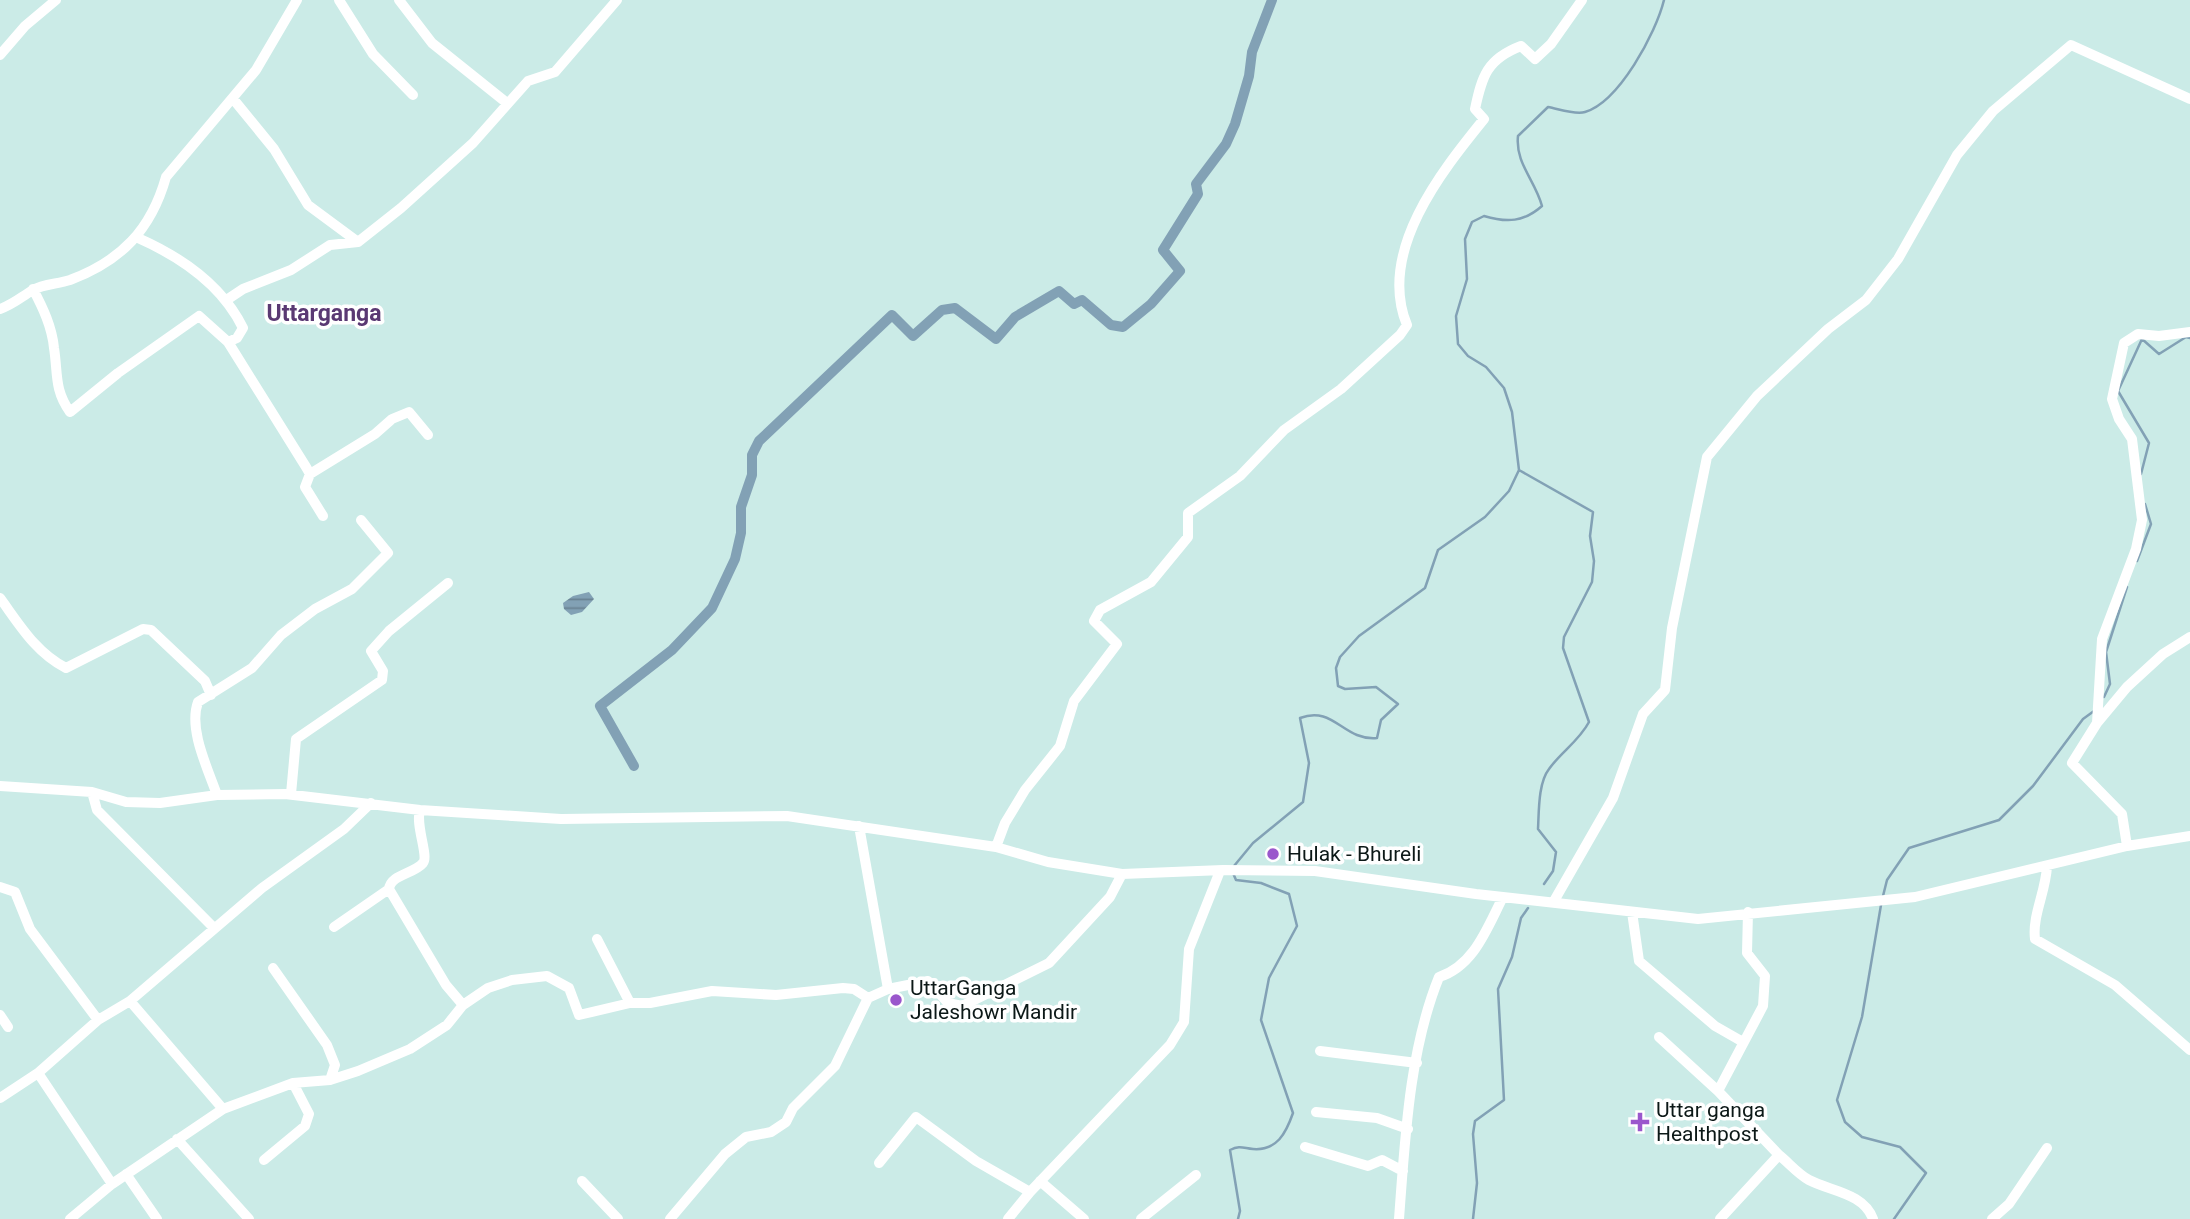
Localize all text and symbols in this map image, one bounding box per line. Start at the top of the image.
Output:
district label: Uttarganga [266,300,382,327]
place label: Hulak - Bhureli [1287,842,1421,866]
marker: Hulak - Bhureli [1265,846,1281,862]
place label: UttarGanga Jaleshowr Mandir [910,976,1077,1024]
marker: UttarGanga Jaleshowr Mandir [888,992,904,1008]
place label: Uttar ganga Healthpost [1656,1098,1765,1146]
marker: Uttar ganga Healthpost [1630,1112,1650,1132]

